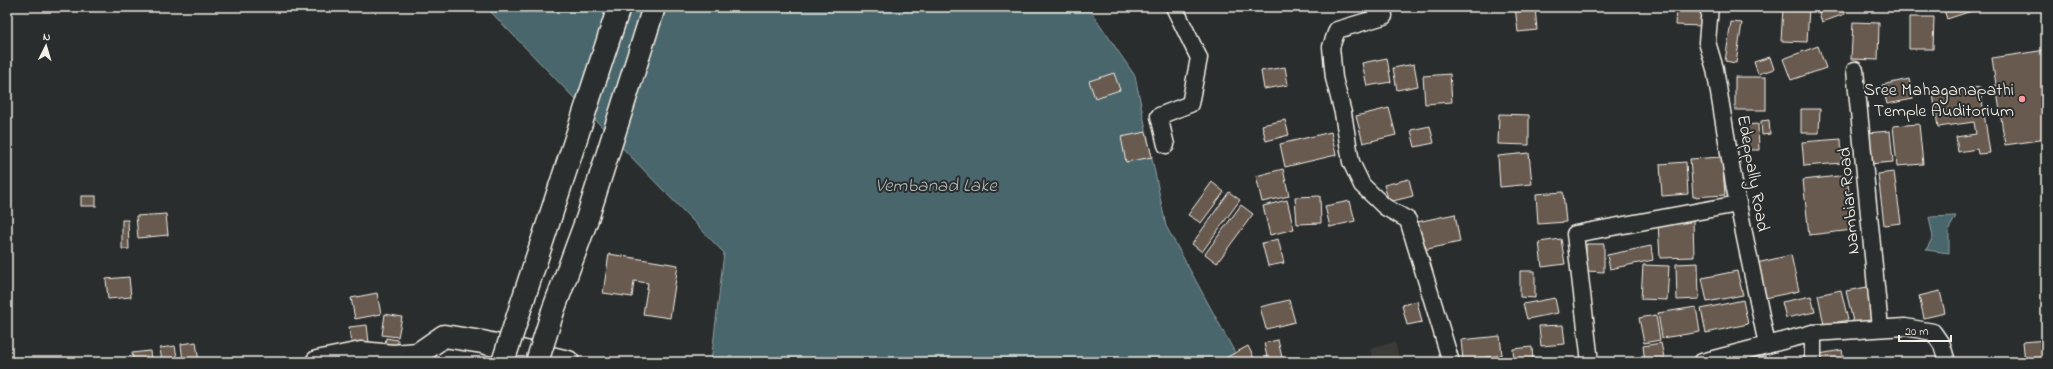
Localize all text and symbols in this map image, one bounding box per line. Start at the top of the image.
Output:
north arrow [26,26,66,66]
text: N [42,29,51,45]
place label: Sree Mahaganapathi Temple Auditorium [1864,78,2014,125]
marker: Sree Mahaganapathi Temple Auditorium [2017,94,2027,104]
street label: Edeppally Road [1729,113,1775,234]
street label: Nambiar Road [1832,146,1868,256]
water label: Vembanad Lake [875,173,998,200]
scale bar [1899,317,1951,343]
text: 20 m [1905,323,1928,341]

